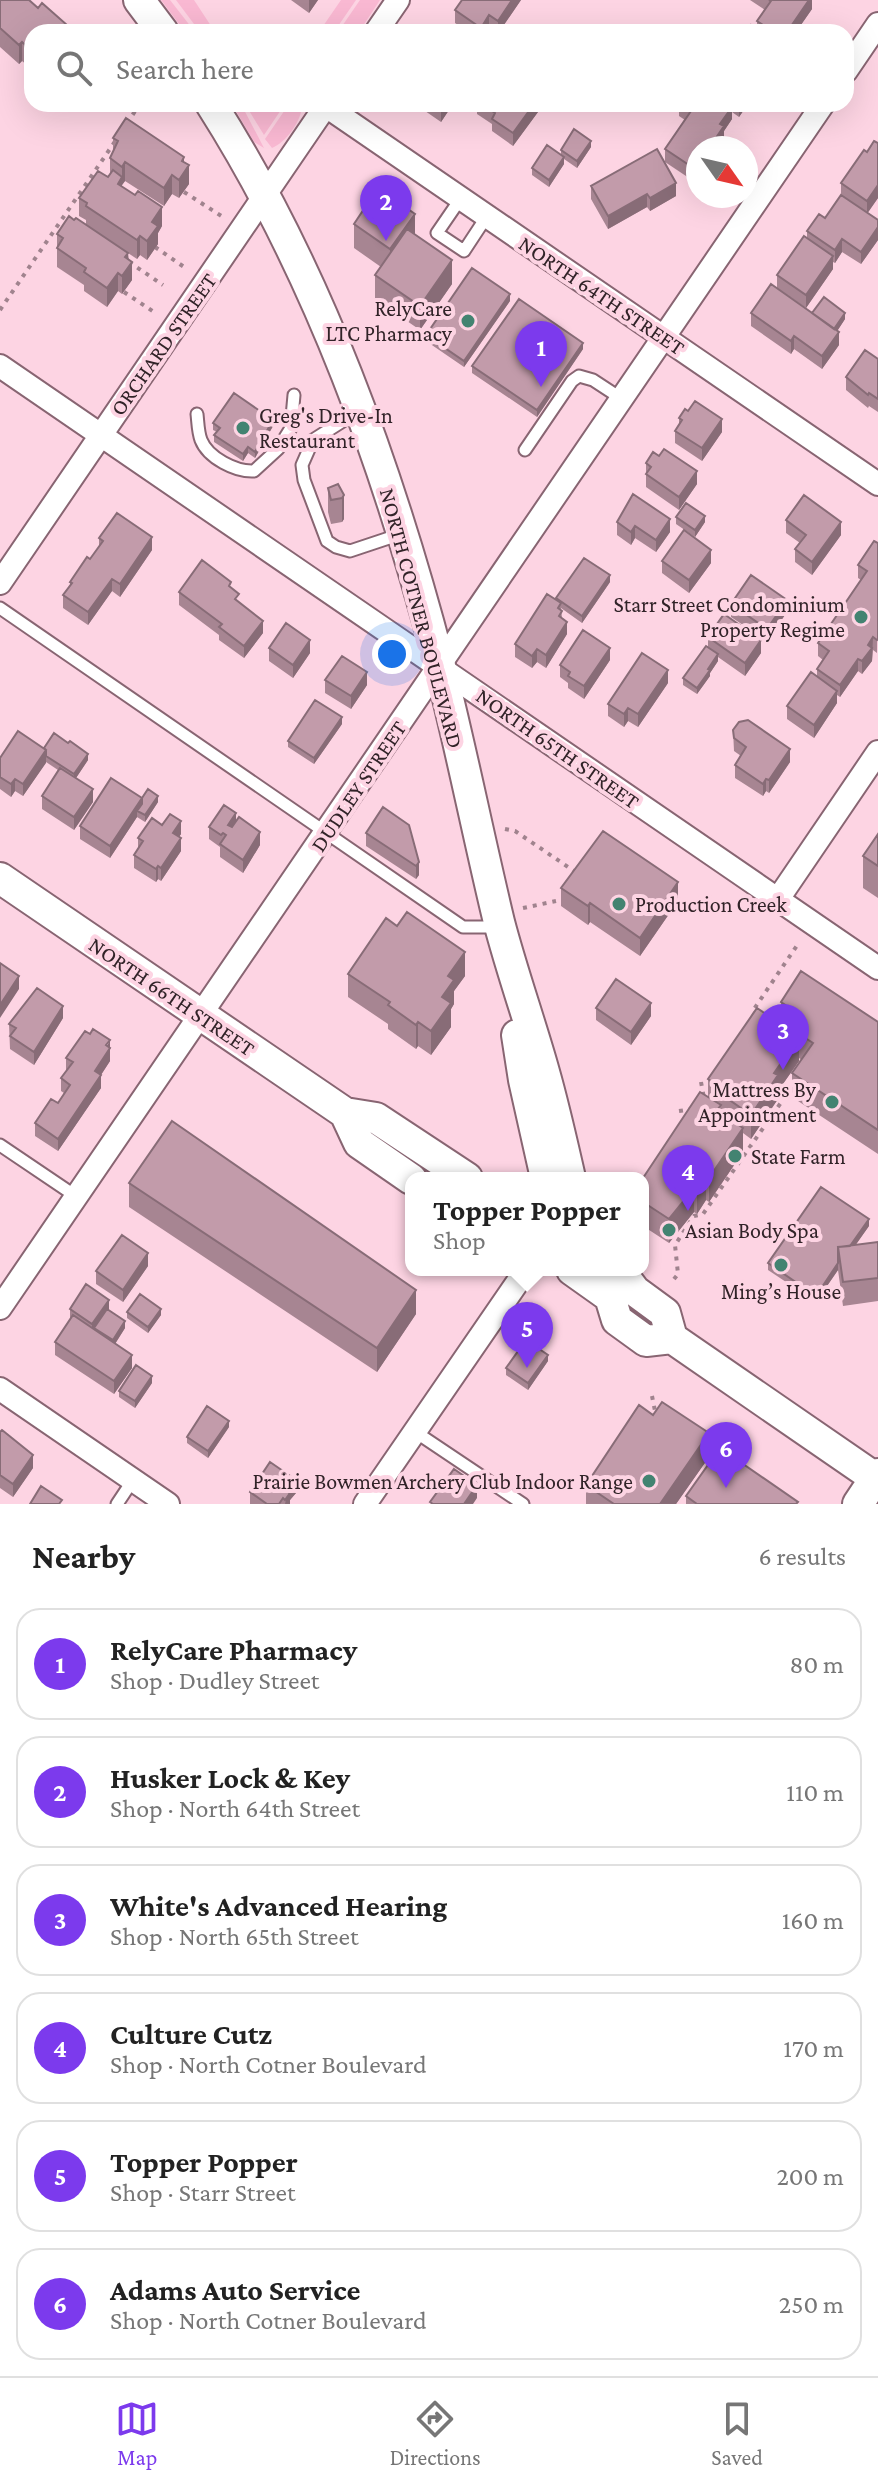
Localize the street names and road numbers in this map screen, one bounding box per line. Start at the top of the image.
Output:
street label: NORTH 64TH STREET [514,231,689,360]
street label: ORCHARD STREET [105,268,222,420]
street label: NORTH COTNER BOULEVARD [375,485,468,751]
street label: NORTH 65TH STREET [471,683,644,814]
street label: DUDLEY STREET [306,716,411,856]
street label: NORTH 66TH STREET [84,932,259,1061]

